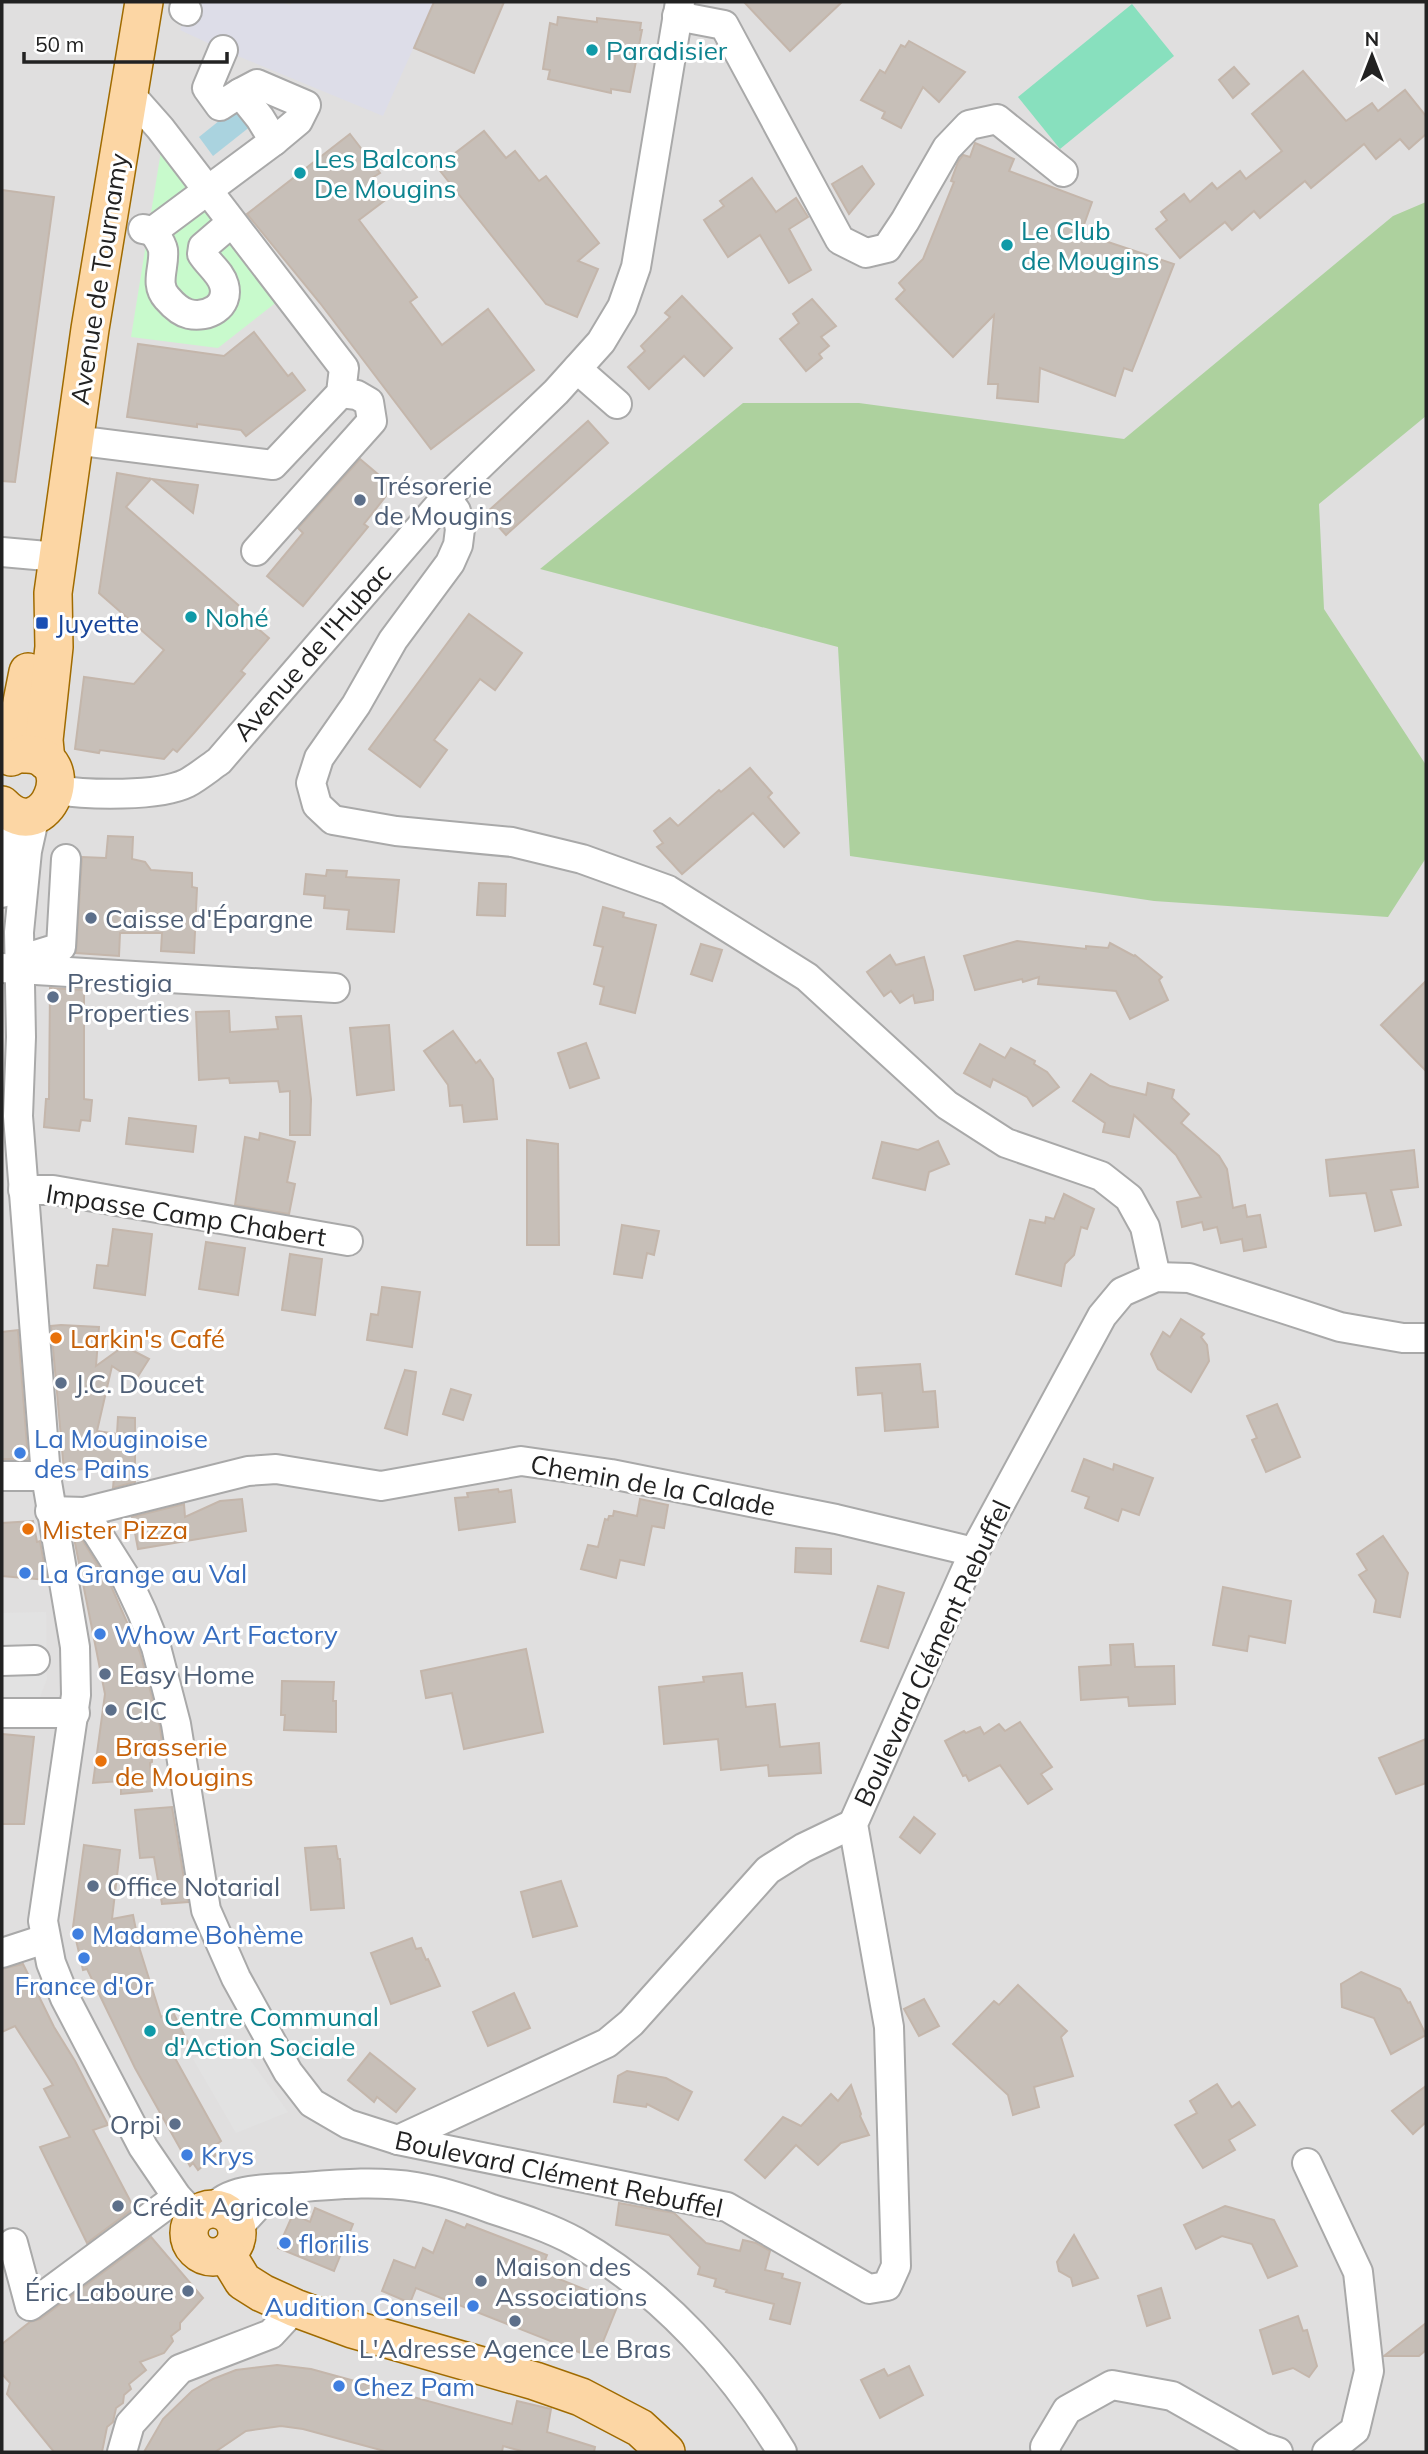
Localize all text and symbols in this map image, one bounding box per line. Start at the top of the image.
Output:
scale bar [24,21,228,65]
north arrow [1337,21,1407,91]
text: N [1365,27,1379,51]
text: 50 m [35,31,84,57]
place label: Paradisier [606,34,728,67]
marker: Paradisier [584,42,600,58]
place label: Les Balcons De Mougins [314,142,457,205]
street label: Avenue de Tournamy [63,151,135,407]
marker: Les Balcons De Mougins [292,165,308,181]
place label: Le Club de Mougins [1021,214,1160,277]
marker: Le Club de Mougins [999,237,1015,253]
place label: Trésorerie de Mougins [374,469,513,532]
marker: Trésorerie de Mougins [352,492,368,508]
street label: Avenue de l'Hubac [226,556,398,748]
place label: Nohé [205,601,269,634]
place label: Juyette [56,607,139,640]
marker: Nohé [183,609,199,625]
marker: Juyette [34,615,50,631]
place label: Caisse d'Épargne [105,902,313,935]
marker: Caisse d'Épargne [83,910,99,926]
place label: Prestigia Properties [67,966,190,1029]
marker: Prestigia Properties [45,989,61,1005]
street label: Impasse Camp Chabert [44,1177,328,1253]
place label: Larkin's Café [70,1322,225,1355]
marker: Larkin's Café [48,1330,64,1346]
place label: J.C. Doucet [75,1367,204,1400]
marker: J.C. Doucet [53,1375,69,1391]
place label: La Mouginoise des Pains [34,1422,208,1485]
marker: La Mouginoise des Pains [12,1445,28,1461]
street label: Chemin de la Calade [528,1447,778,1523]
street label: Boulevard Clément Rebuffel [846,1495,1018,1811]
place label: Mister Pizza [42,1513,188,1546]
marker: Mister Pizza [20,1521,36,1537]
place label: La Grange au Val [39,1557,247,1590]
marker: La Grange au Val [17,1565,33,1581]
place label: Whow Art Factory [114,1618,338,1651]
marker: Whow Art Factory [92,1626,108,1642]
place label: Easy Home [119,1658,255,1691]
marker: Easy Home [97,1666,113,1682]
place label: CIC [125,1694,167,1727]
marker: CIC [103,1702,119,1718]
place label: Brasserie de Mougins [115,1730,254,1793]
marker: Brasserie de Mougins [93,1753,109,1769]
place label: Office Notarial [107,1870,280,1903]
marker: Office Notarial [85,1878,101,1894]
place label: Madame Bohème [92,1918,304,1951]
marker: Madame Bohème [70,1926,86,1942]
marker: France d'Or [76,1950,92,1966]
place label: France d'Or [15,1969,154,2002]
place label: Centre Communal d'Action Sociale [164,2000,379,2063]
marker: Centre Communal d'Action Sociale [142,2023,158,2039]
place label: Orpi [110,2108,161,2141]
marker: Orpi [167,2116,183,2132]
street label: Boulevard Clément Rebuffel [392,2123,726,2225]
place label: Krys [201,2139,254,2172]
marker: Krys [179,2147,195,2163]
place label: Crédit Agricole [132,2190,309,2223]
marker: Crédit Agricole [110,2198,126,2214]
place label: florilis [299,2227,370,2260]
marker: florilis [277,2235,293,2251]
place label: Maison des Associations [495,2250,648,2313]
marker: Maison des Associations [473,2273,489,2289]
place label: Éric Laboure [25,2275,174,2308]
marker: Éric Laboure [180,2283,196,2299]
place label: Audition Conseil [265,2290,459,2323]
marker: Audition Conseil [465,2298,481,2314]
marker: L'Adresse Agence Le Bras [507,2313,523,2329]
place label: L'Adresse Agence Le Bras [359,2332,671,2365]
place label: Chez Pam [353,2370,475,2403]
marker: Chez Pam [331,2378,347,2394]

